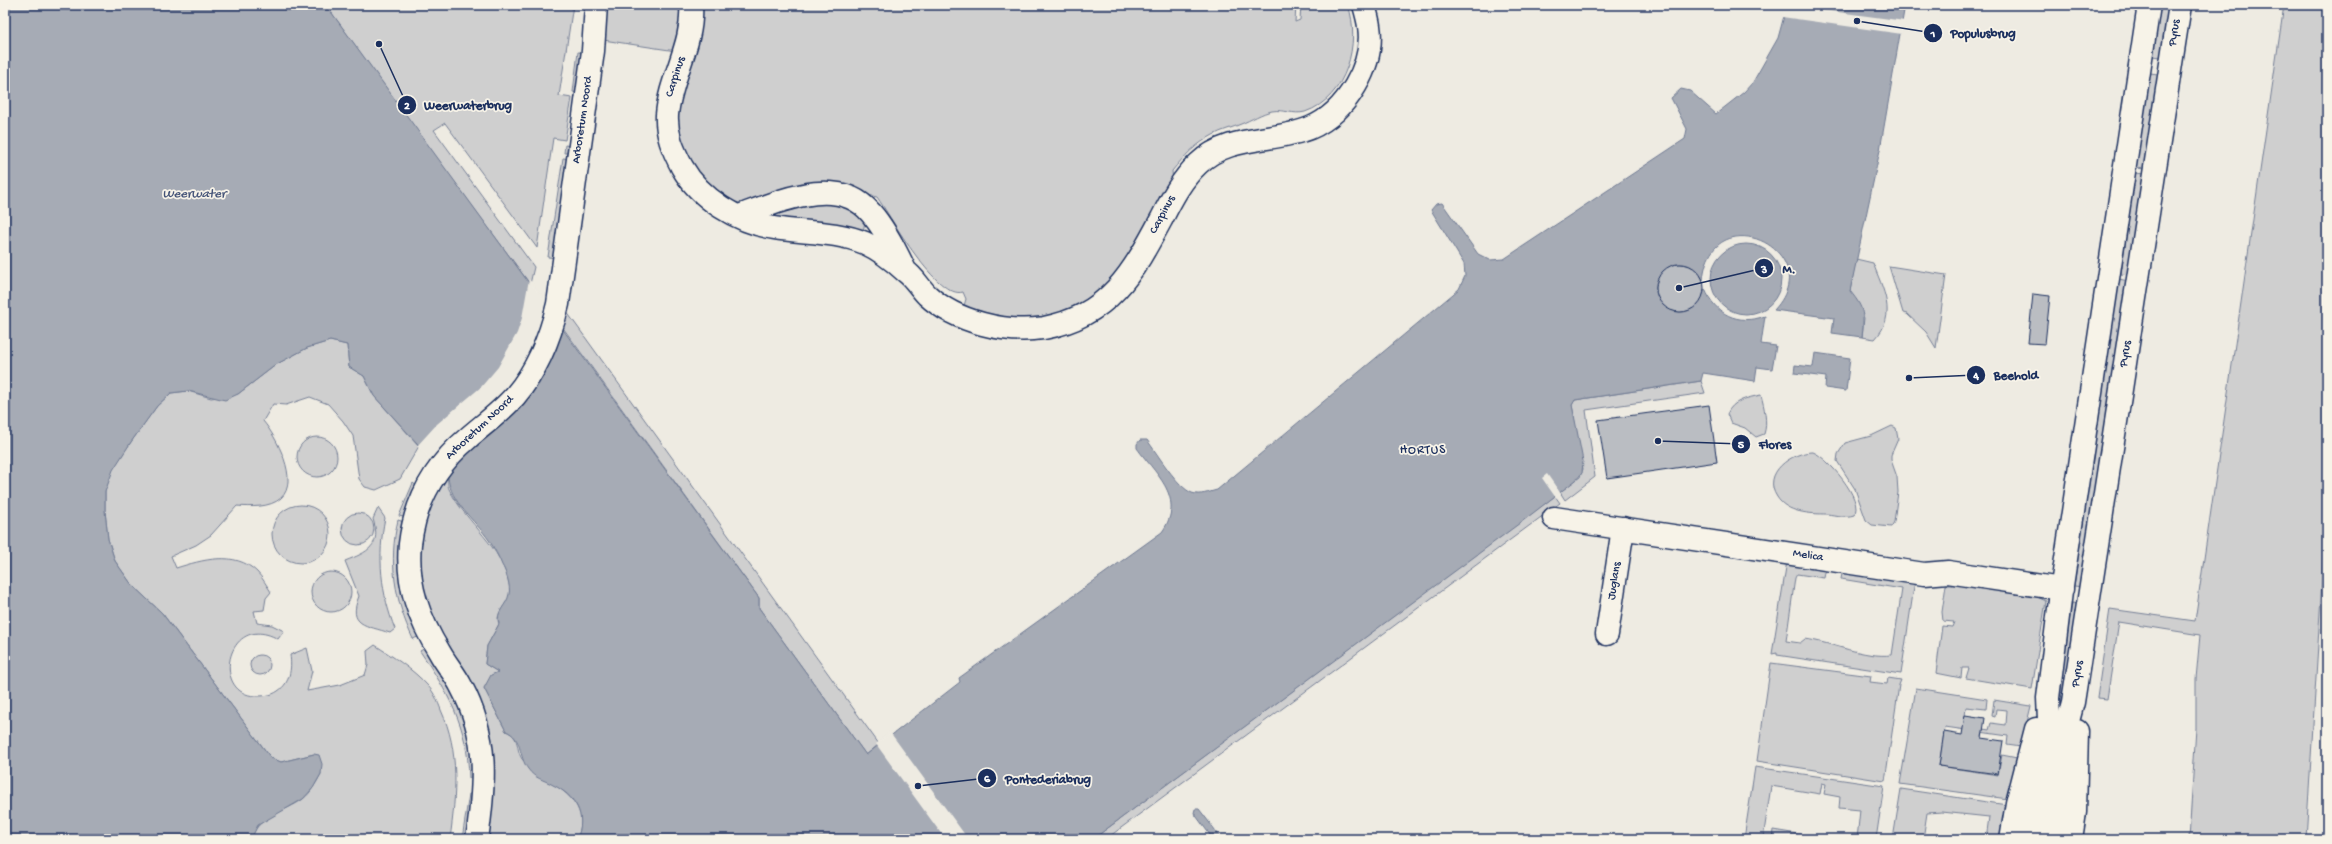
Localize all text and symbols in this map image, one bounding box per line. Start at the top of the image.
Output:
street label: Pyrus [2166,18,2184,48]
callout: Populusbrug [1923,20,2024,45]
text: Populusbrug [1949,27,2016,43]
text: 1 [1930,28,1936,42]
street label: Carpinus [663,54,689,99]
street label: Arboretum Noord [570,75,596,164]
callout: Weerwaterbrug [397,92,520,117]
text: Weerwaterbrug [423,99,513,114]
text: 2 [404,100,410,114]
water label: Weerwater [163,187,228,202]
street label: Carpinus [1147,193,1179,237]
callout: M. [1754,256,1804,281]
text: M. [1782,263,1796,278]
text: 3 [1760,264,1767,278]
street label: Pyrus [2117,339,2135,369]
callout: Beehold [1966,362,2047,387]
text: Beehold [1993,369,2040,384]
text: 4 [1972,370,1979,384]
street label: Arboretum Noord [443,392,518,463]
callout: Flores [1731,431,1799,456]
text: Flores [1758,438,1792,453]
text: 5 [1738,439,1745,453]
district label: HORTUS [1400,443,1446,458]
street label: Melica [1792,547,1824,565]
street label: Juglans [1605,560,1625,601]
street label: Pyrus [2069,659,2087,689]
callout: Pontederiabrug [977,766,1099,791]
text: 6 [984,773,991,787]
text: Pontederiabrug [1004,773,1092,788]

